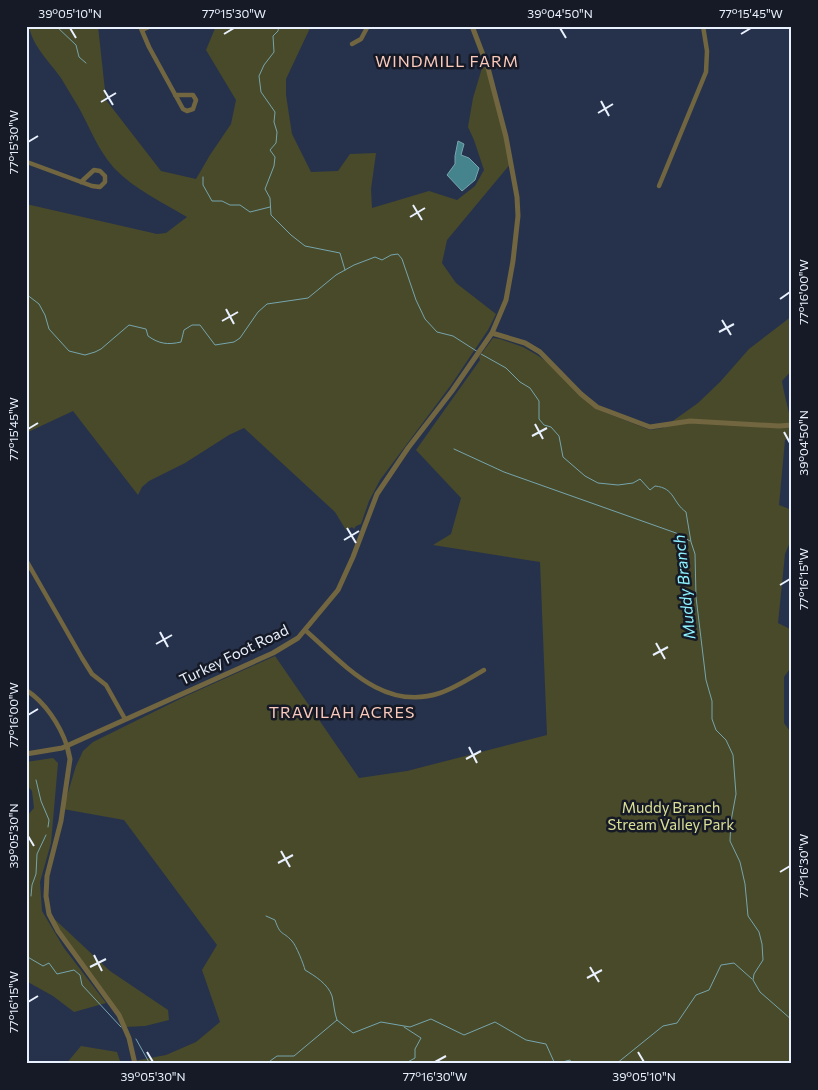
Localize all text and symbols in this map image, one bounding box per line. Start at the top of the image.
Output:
text: 39°05'10"N [38,6,102,20]
text: 77°15'30"W [202,6,266,20]
text: 39°04'50"N [527,6,593,20]
text: 77°15'45"W [719,6,783,20]
district label: WINDMILL FARM [375,51,519,70]
text: 77°15'30"W [6,110,20,174]
text: 77°16'00"W [796,259,810,325]
text: 77°15'45"W [6,397,20,461]
text: 39°04'50"N [796,410,810,476]
water label: Muddy Branch [669,534,698,640]
text: 77°16'15"W [796,548,810,610]
street label: Turkey Foot Road [176,620,291,688]
text: 77°16'00"W [6,682,20,748]
district label: TRAVILAH ACRES [269,702,415,721]
park label: Muddy Branch Stream Valley Park [608,798,734,833]
text: 39°05'30"N [6,803,20,869]
text: 77°16'30"W [796,834,810,898]
text: 77°16'15"W [6,971,20,1033]
text: 39°05'30"N [120,1069,186,1083]
text: 77°16'30"W [403,1069,467,1083]
text: 39°05'10"N [612,1069,676,1083]

